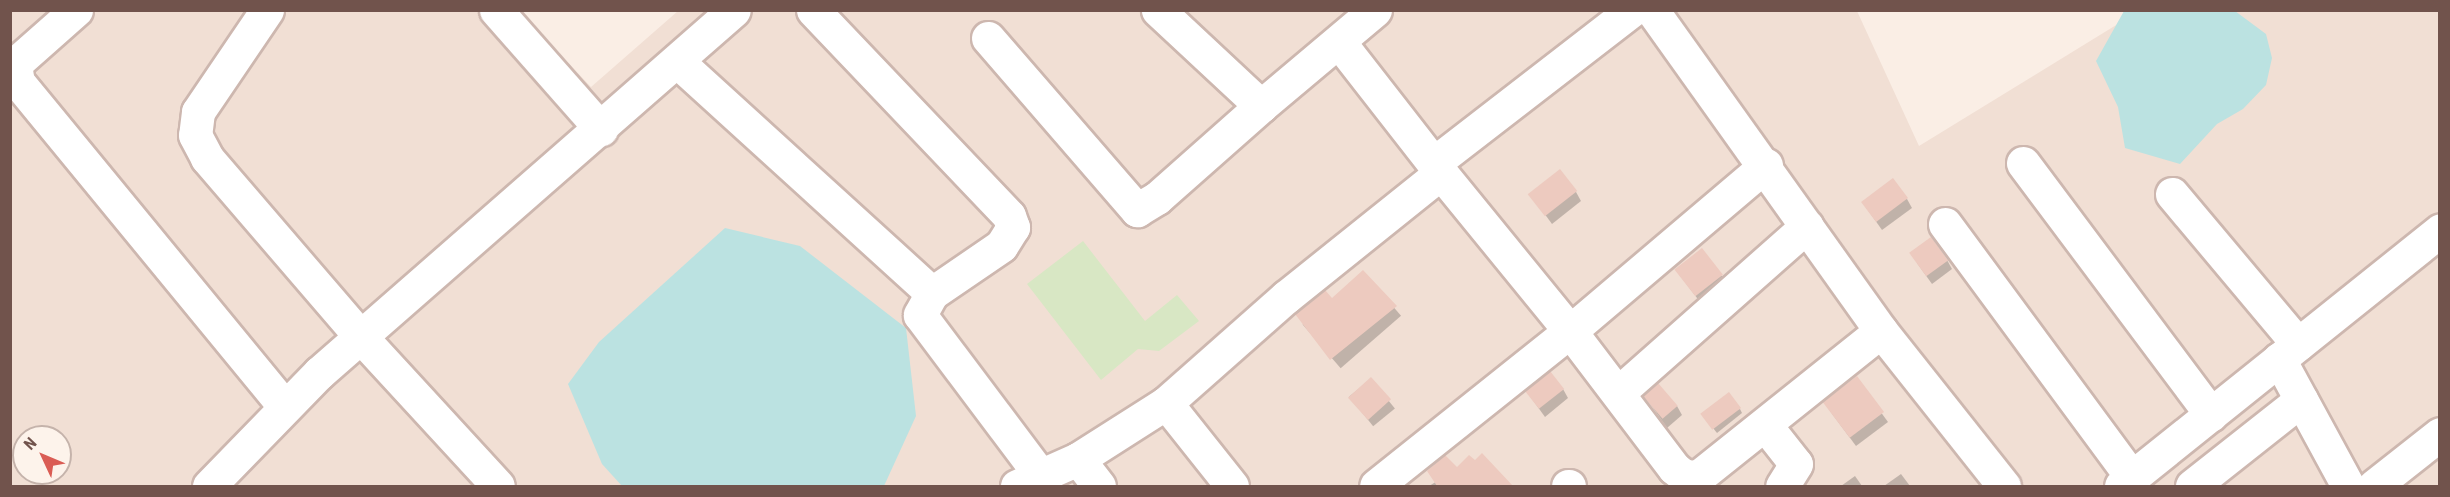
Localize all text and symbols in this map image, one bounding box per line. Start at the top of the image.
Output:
north arrow [12,425,72,485]
text: N [20,433,40,454]

